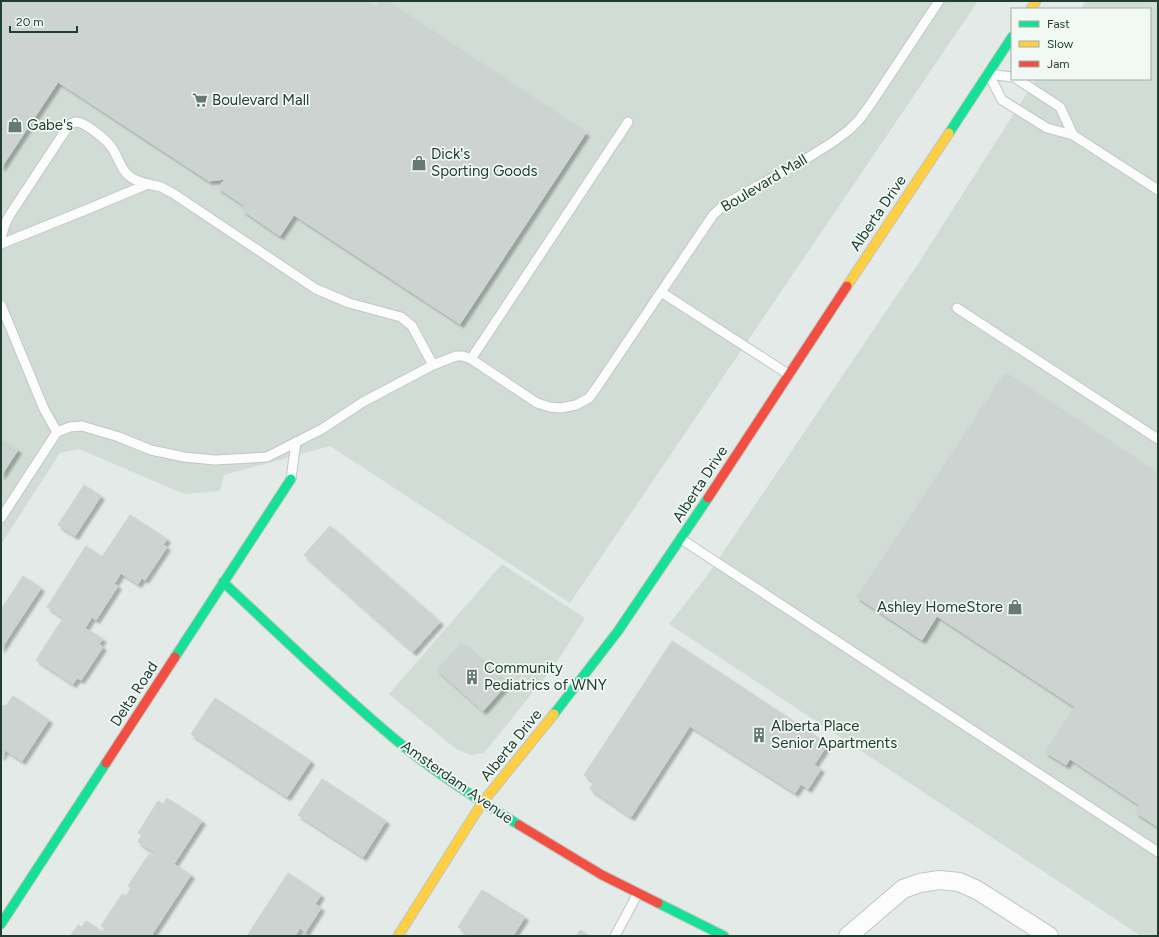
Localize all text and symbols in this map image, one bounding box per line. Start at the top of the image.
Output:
scale bar [10,8,77,34]
legend [1011,8,1151,80]
text: 20 m [16,15,44,29]
text: Fast [1047,17,1070,31]
text: Slow [1047,37,1074,51]
text: Jam [1047,57,1070,71]
supermarket icon: Boulevard Mall [191,91,209,109]
place label: Boulevard Mall [212,91,309,109]
shop icon: Gabe's [6,116,24,134]
place label: Gabe's [27,116,73,134]
place label: Dick's Sporting Goods [431,145,537,180]
street label: Boulevard Mall [718,150,810,216]
shop icon: Dick's Sporting Goods [410,154,428,172]
street label: Alberta Drive [846,172,910,254]
street label: Alberta Drive [669,443,731,525]
place label: Ashley HomeStore [877,598,1003,616]
shop icon: Ashley HomeStore [1006,598,1024,616]
street label: Delta Road [106,658,162,730]
place label: Community Pediatrics of WNY [484,659,607,694]
building icon: Community Pediatrics of WNY [463,668,481,686]
street label: Alberta Drive [477,705,545,785]
place label: Alberta Place Senior Apartments [771,717,897,752]
building icon: Alberta Place Senior Apartments [750,726,768,744]
street label: Amsterdam Avenue [398,737,516,827]

